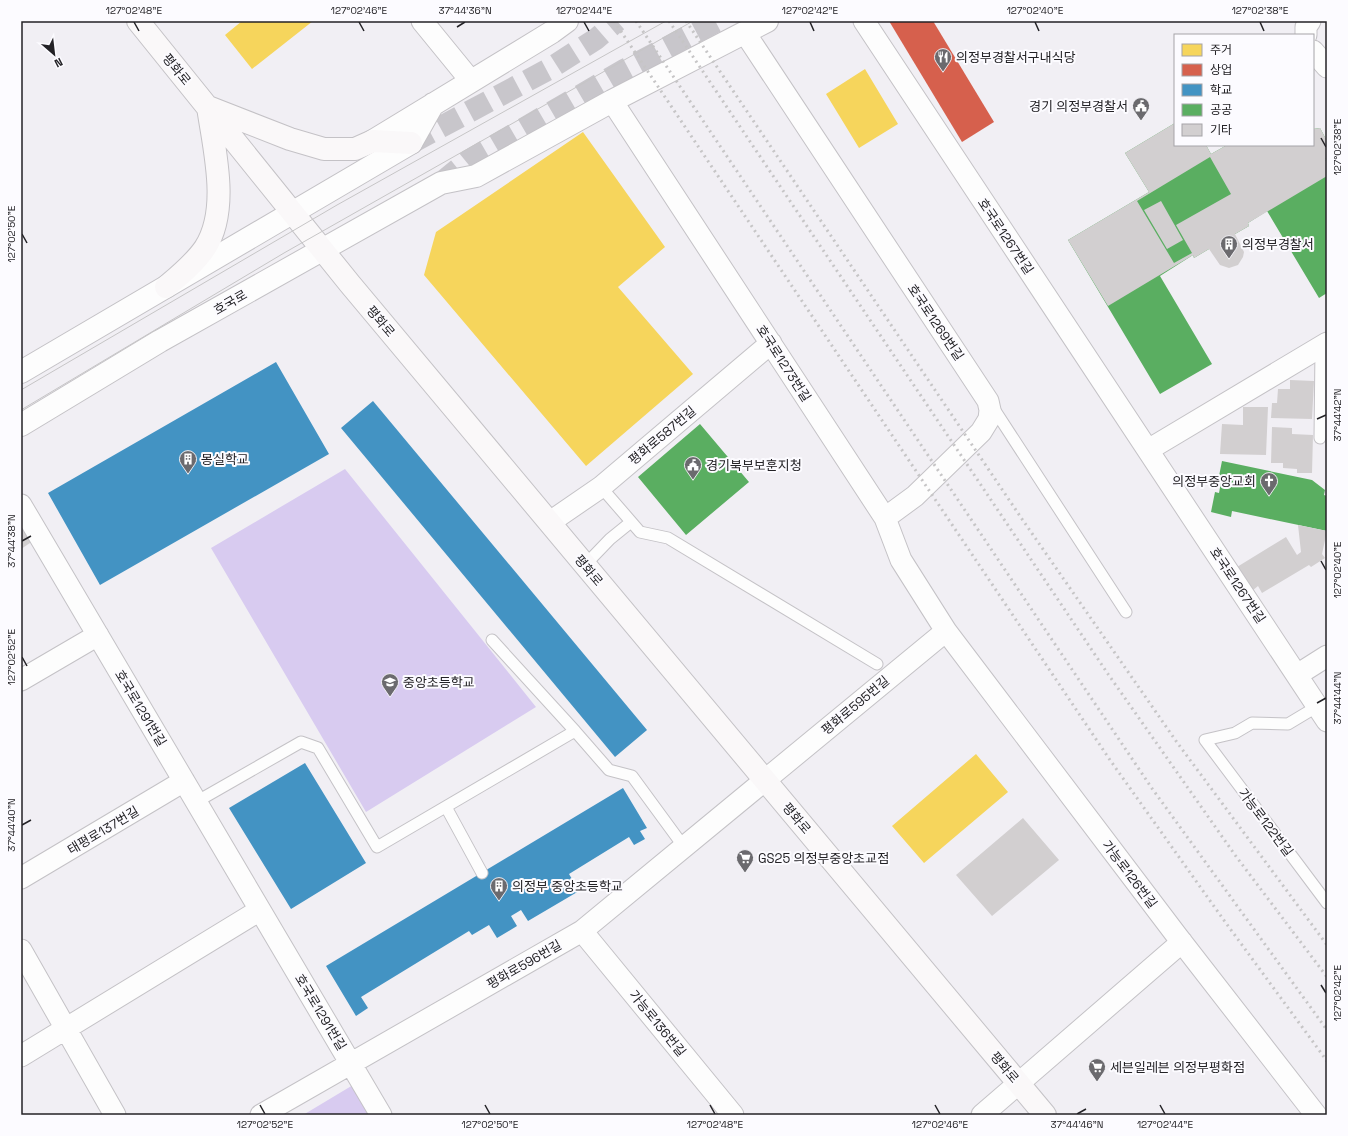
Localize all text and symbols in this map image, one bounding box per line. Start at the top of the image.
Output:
text: 127°02'48"E [106,4,163,17]
text: 127°02'46"E [331,4,388,17]
text: 37°44'36"N [438,4,492,17]
text: 127°02'44"E [556,4,612,17]
text: 127°02'42"E [782,4,839,17]
text: 127°02'40"E [1007,4,1064,17]
text: 127°02'38"E [1232,4,1289,17]
north arrow [34,34,74,74]
legend [1174,34,1314,146]
text: 주거 [1210,42,1232,58]
restaurant icon: 의정부경찰서구내식당 [933,47,953,72]
place label: 의정부경찰서구내식당 [956,49,1076,66]
street label: 평화로 [159,50,195,89]
text: N [52,55,65,71]
text: 상업 [1210,62,1232,78]
text: 학교 [1210,82,1232,98]
public building icon: 경기 의정부경찰서 [1131,96,1151,121]
place label: 경기 의정부경찰서 [1029,98,1128,115]
text: 공공 [1210,102,1232,118]
text: 127°02'38"E [1331,118,1344,175]
text: 기타 [1210,122,1232,138]
street label: 호국로1267번길 [974,195,1037,278]
text: 127°02'50"E [5,205,18,262]
building icon: 의정부경찰서 [1219,234,1239,259]
place label: 의정부경찰서 [1242,236,1314,253]
street label: 호국로1269번길 [904,281,968,364]
street label: 호국로 [210,286,250,319]
street label: 평화로 [363,302,399,341]
street label: 호국로1273번길 [752,322,815,405]
text: 37°44'42"N [1331,389,1344,441]
street label: 평화로587번길 [625,402,700,469]
building icon: 몽실학교 [178,449,198,474]
place label: 몽실학교 [201,451,249,468]
public building icon: 경기북부보훈지청 [683,455,703,480]
place label: 경기북부보훈지청 [706,457,802,474]
church icon: 의정부중앙교회 [1259,471,1279,496]
place label: 의정부중앙교회 [1172,473,1256,490]
text: 37°44'38"N [5,514,18,568]
text: 127°02'40"E [1331,541,1344,598]
street label: 호국로1267번길 [1206,544,1269,627]
street label: 평화로 [571,551,607,590]
text: 127°02'52"E [5,628,18,685]
street label: 호국로1291번길 [111,667,170,750]
school or university icon: 중앙초등학교 [380,672,400,697]
street label: 평화로595번길 [818,672,893,739]
text: 37°44'44"N [1331,672,1344,724]
place label: 중앙초등학교 [403,674,475,691]
street label: 가능로122번길 [1234,785,1297,860]
text: 37°44'40"N [5,798,18,852]
street label: 평화로 [779,799,815,838]
street label: 태평로137번길 [64,802,142,858]
street label: 가능로126번길 [1098,837,1161,912]
supermarket icon: GS25 의정부중앙초교점 [735,848,755,873]
place label: GS25 의정부중앙초교점 [758,850,889,867]
building icon: 의정부 중앙초등학교 [489,876,509,901]
place label: 의정부 중앙초등학교 [512,878,623,895]
street label: 평화로596번길 [484,936,565,993]
text: 127°02'42"E [1331,964,1344,1021]
street label: 호국로1291번길 [291,971,350,1054]
street label: 가능로136번길 [626,986,690,1060]
street label: 평화로 [987,1048,1023,1087]
supermarket icon: 세븐일레븐 의정부평화점 [1087,1057,1107,1082]
place label: 세븐일레븐 의정부평화점 [1110,1059,1245,1076]
text: 127°02'52"E [237,1118,294,1131]
text: 127°02'50"E [462,1118,519,1131]
text: 127°02'48"E [687,1118,744,1131]
text: 127°02'46"E [912,1118,969,1131]
text: 37°44'46"N [1051,1118,1103,1131]
text: 127°02'44"E [1137,1118,1193,1131]

